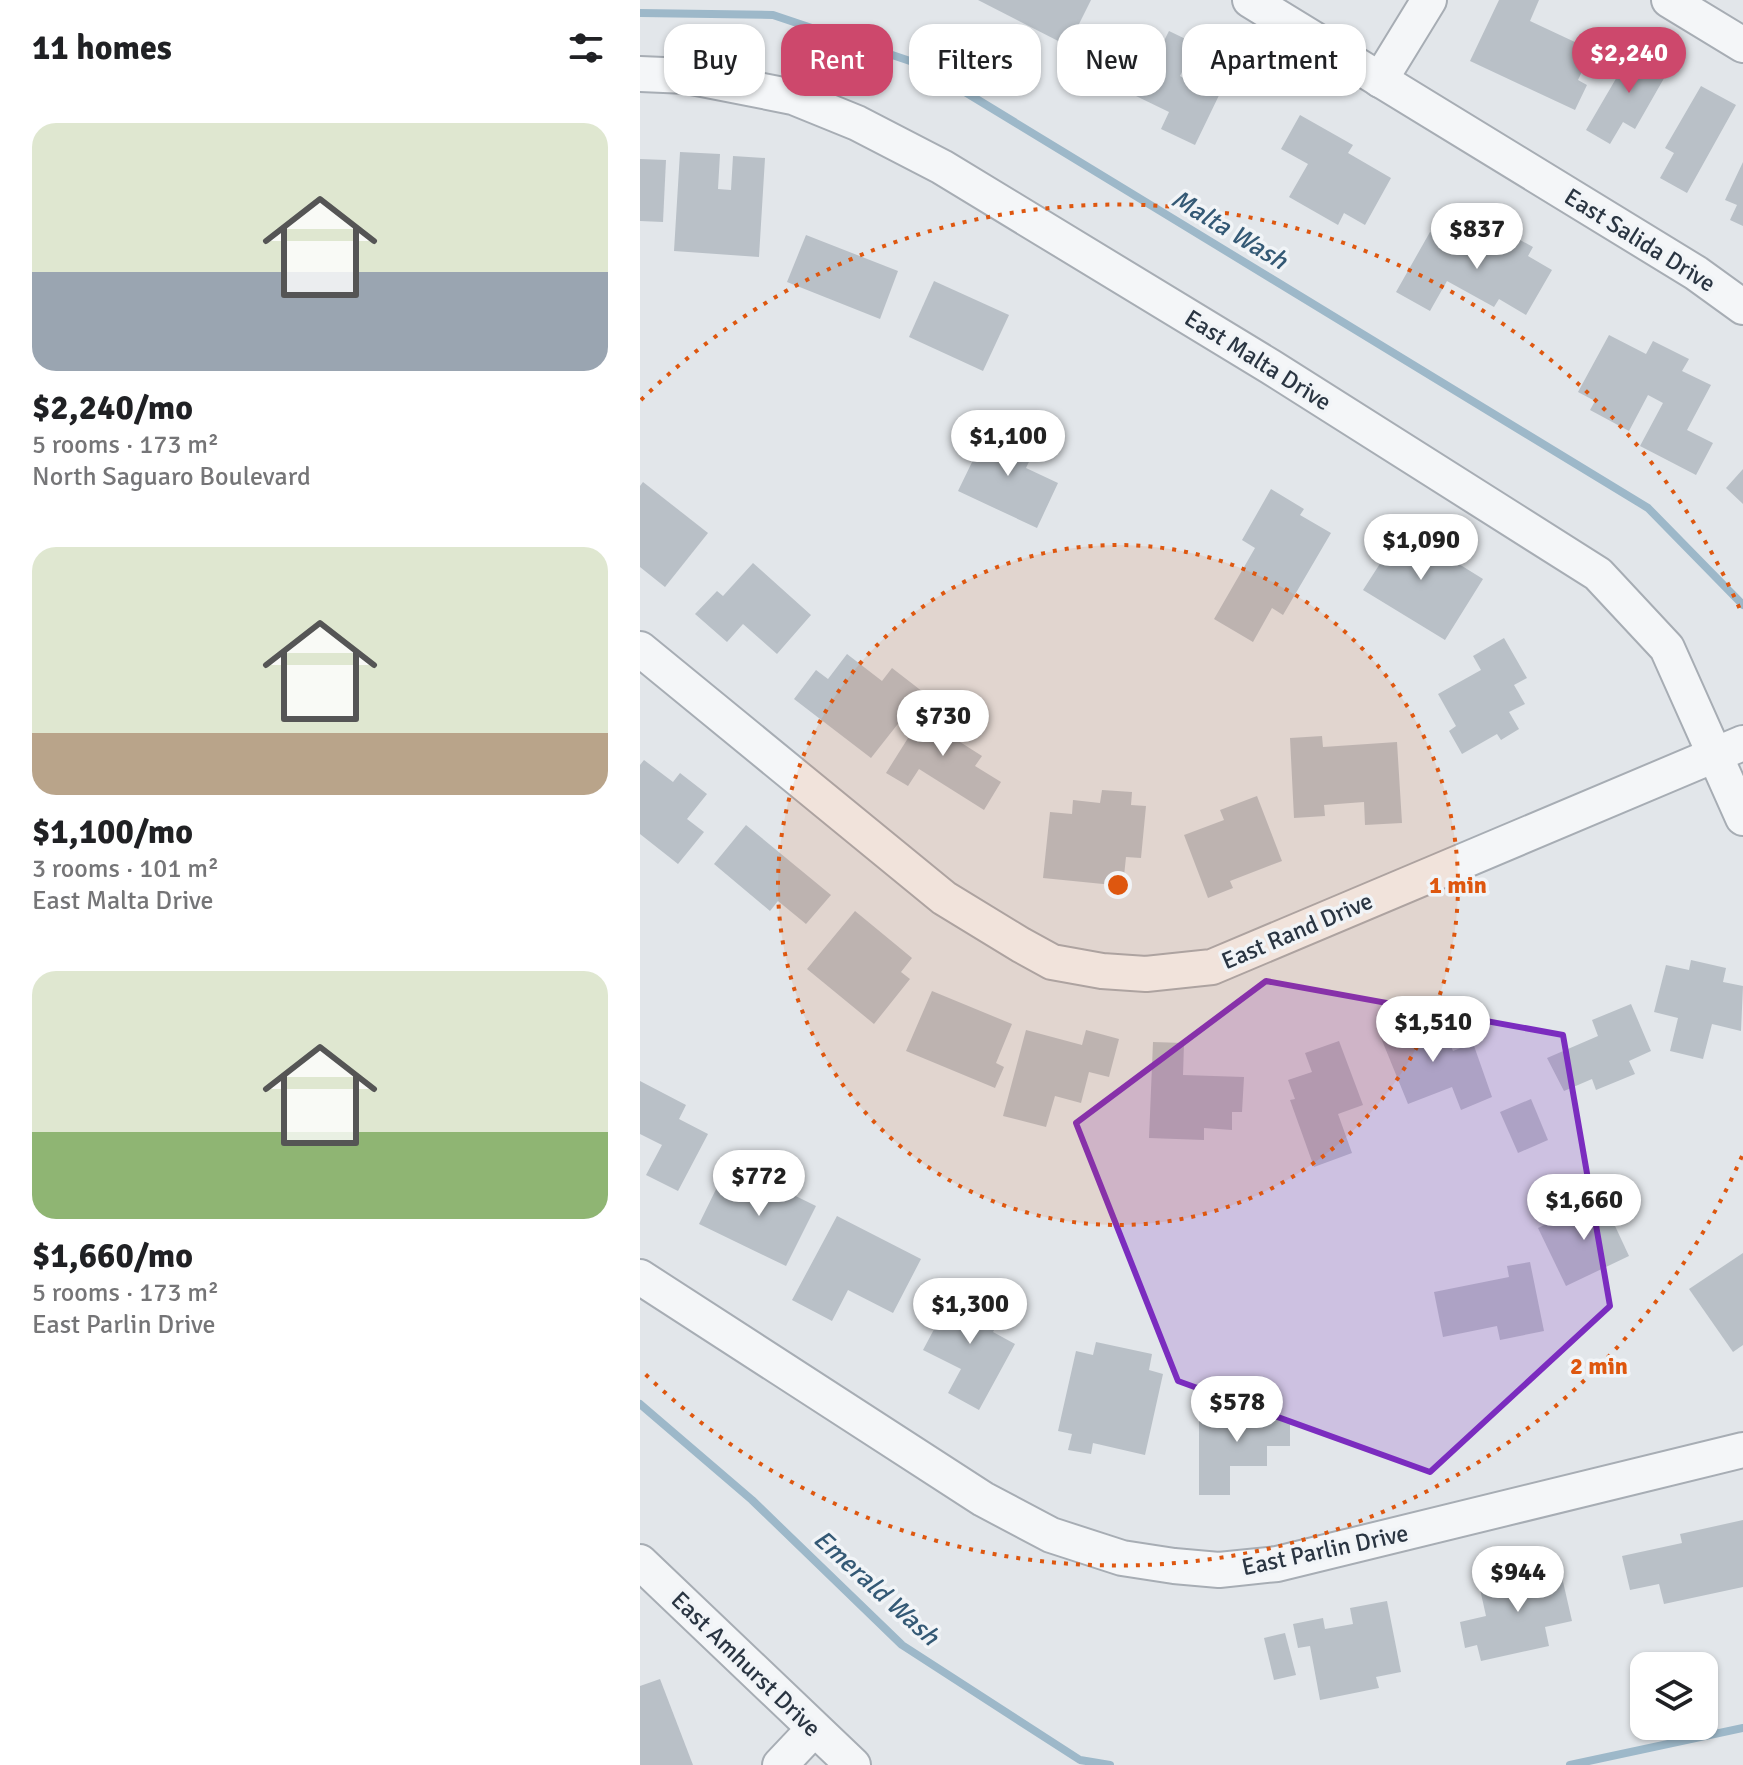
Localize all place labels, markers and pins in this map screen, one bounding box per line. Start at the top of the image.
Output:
pin: $2,240 [1564,27,1694,95]
pin: $837 [1430,203,1524,271]
pin: $1,100 [943,410,1073,478]
pin: $1,090 [1356,514,1486,582]
pin: $730 [896,690,990,758]
centre of rings [1104,871,1132,899]
pin: $1,510 [1368,996,1498,1064]
pin: $772 [712,1150,806,1218]
pin: $1,660 [1519,1174,1649,1242]
pin: $1,300 [905,1278,1035,1346]
pin: $578 [1190,1376,1284,1444]
pin: $944 [1471,1546,1565,1614]

